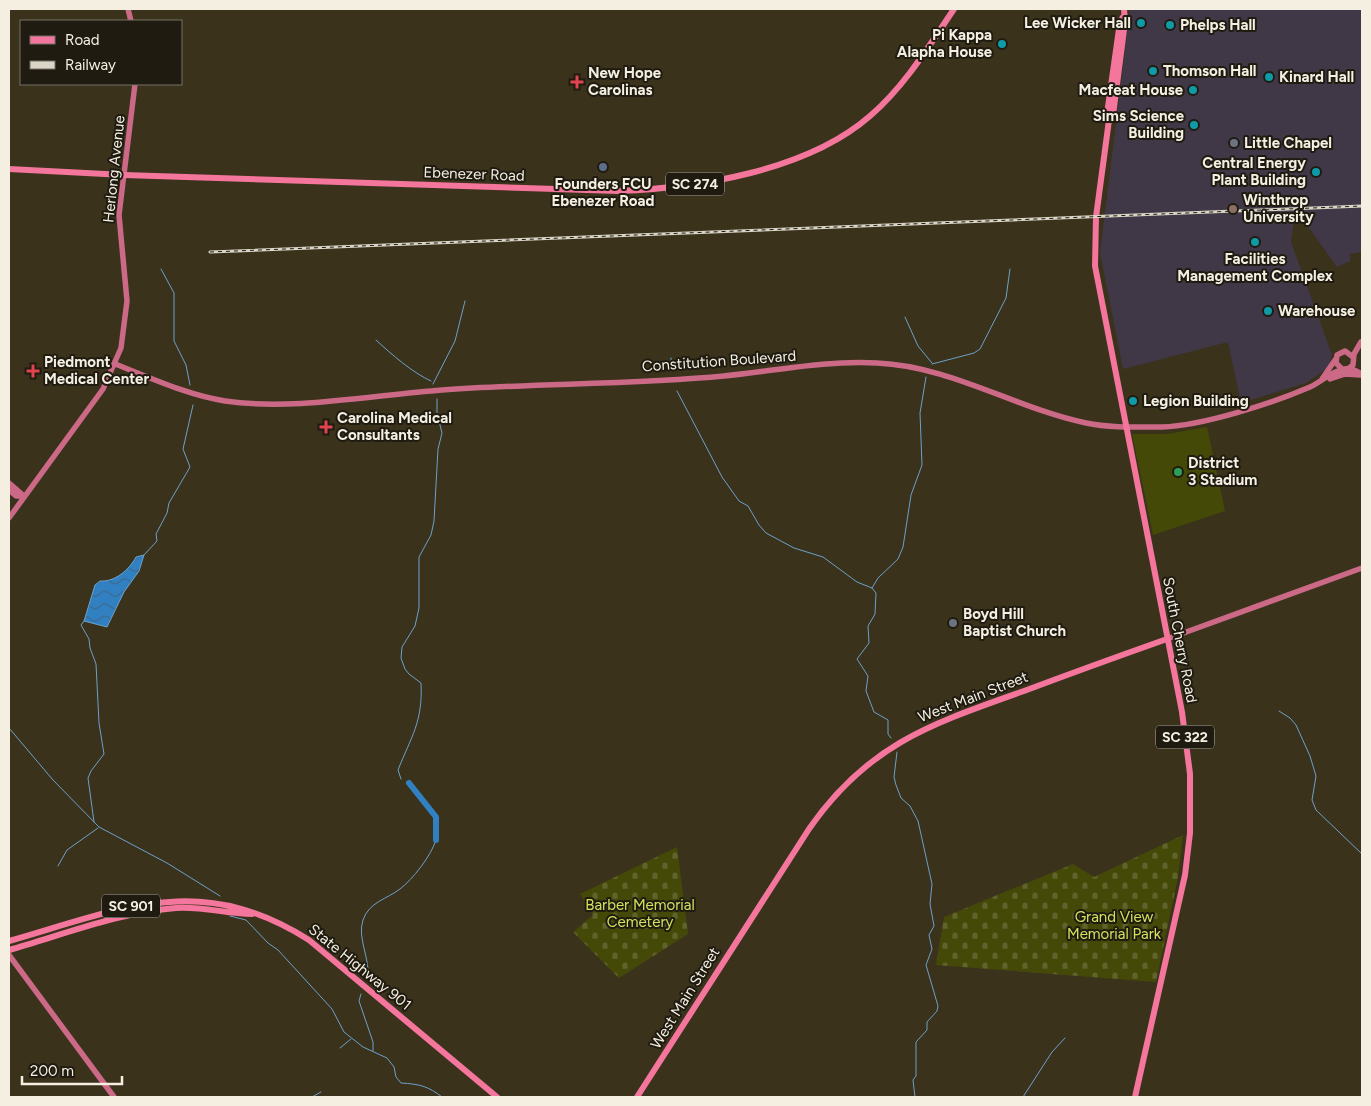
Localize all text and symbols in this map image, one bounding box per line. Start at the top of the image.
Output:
place label: Lee Wicker Hall [1024,14,1131,32]
place label: Phelps Hall [1180,16,1256,34]
marker: Lee Wicker Hall [1135,17,1147,29]
marker: Phelps Hall [1164,19,1176,31]
legend [20,20,182,85]
place label: Pi Kappa Alapha House [897,26,993,61]
text: Road [65,31,100,49]
marker: Pi Kappa Alapha House [996,38,1008,50]
text: Railway [65,56,116,74]
place label: Thomson Hall [1163,62,1257,80]
place label: New Hope Carolinas [588,64,662,99]
marker: Thomson Hall [1147,65,1159,77]
place label: Kinard Hall [1279,68,1354,86]
marker: Kinard Hall [1263,71,1275,83]
marker: New Hope Carolinas [570,75,584,89]
place label: Macfeat House [1079,81,1184,99]
marker: Macfeat House [1187,84,1199,96]
place label: Sims Science Building [1093,107,1185,142]
street label: Herlong Avenue [99,114,129,224]
marker: Sims Science Building [1188,119,1200,131]
place label: Little Chapel [1244,134,1332,152]
marker: Little Chapel [1228,137,1240,149]
place label: Central Energy Plant Building [1202,154,1306,189]
marker: Founders FCU Ebenezer Road [597,161,609,173]
street label: Ebenezer Road [423,163,525,185]
marker: Central Energy Plant Building [1310,166,1322,178]
road number: SC 274 [666,172,724,195]
place label: Founders FCU Ebenezer Road [552,175,655,210]
place label: Winthrop University [1243,191,1314,226]
marker: Winthrop University [1227,203,1239,215]
marker: Facilities Management Complex [1249,236,1261,248]
place label: Facilities Management Complex [1177,250,1333,285]
place label: Warehouse [1278,302,1356,320]
marker: Warehouse [1262,305,1274,317]
street label: Constitution Boulevard [641,347,797,375]
place label: Piedmont Medical Center [44,353,149,388]
marker: Piedmont Medical Center [26,364,40,378]
place label: Legion Building [1143,392,1249,410]
marker: Legion Building [1127,395,1139,407]
place label: Carolina Medical Consultants [337,409,452,444]
marker: Carolina Medical Consultants [319,420,333,434]
place label: District 3 Stadium [1188,454,1257,489]
marker: District 3 Stadium [1172,466,1184,478]
street label: South Cherry Road [1159,576,1201,704]
place label: Boyd Hill Baptist Church [963,605,1066,640]
marker: Boyd Hill Baptist Church [947,617,959,629]
street label: West Main Street [916,668,1031,726]
road number: SC 322 [1156,726,1214,749]
road number: SC 901 [102,894,160,918]
park label: Barber Memorial Cemetery [585,896,695,931]
park label: Grand View Memorial Park [1067,908,1162,943]
street label: State Highway 901 [305,920,415,1014]
street label: West Main Street [647,944,724,1052]
scale bar [22,1054,122,1086]
text: 200 m [30,1062,74,1080]

